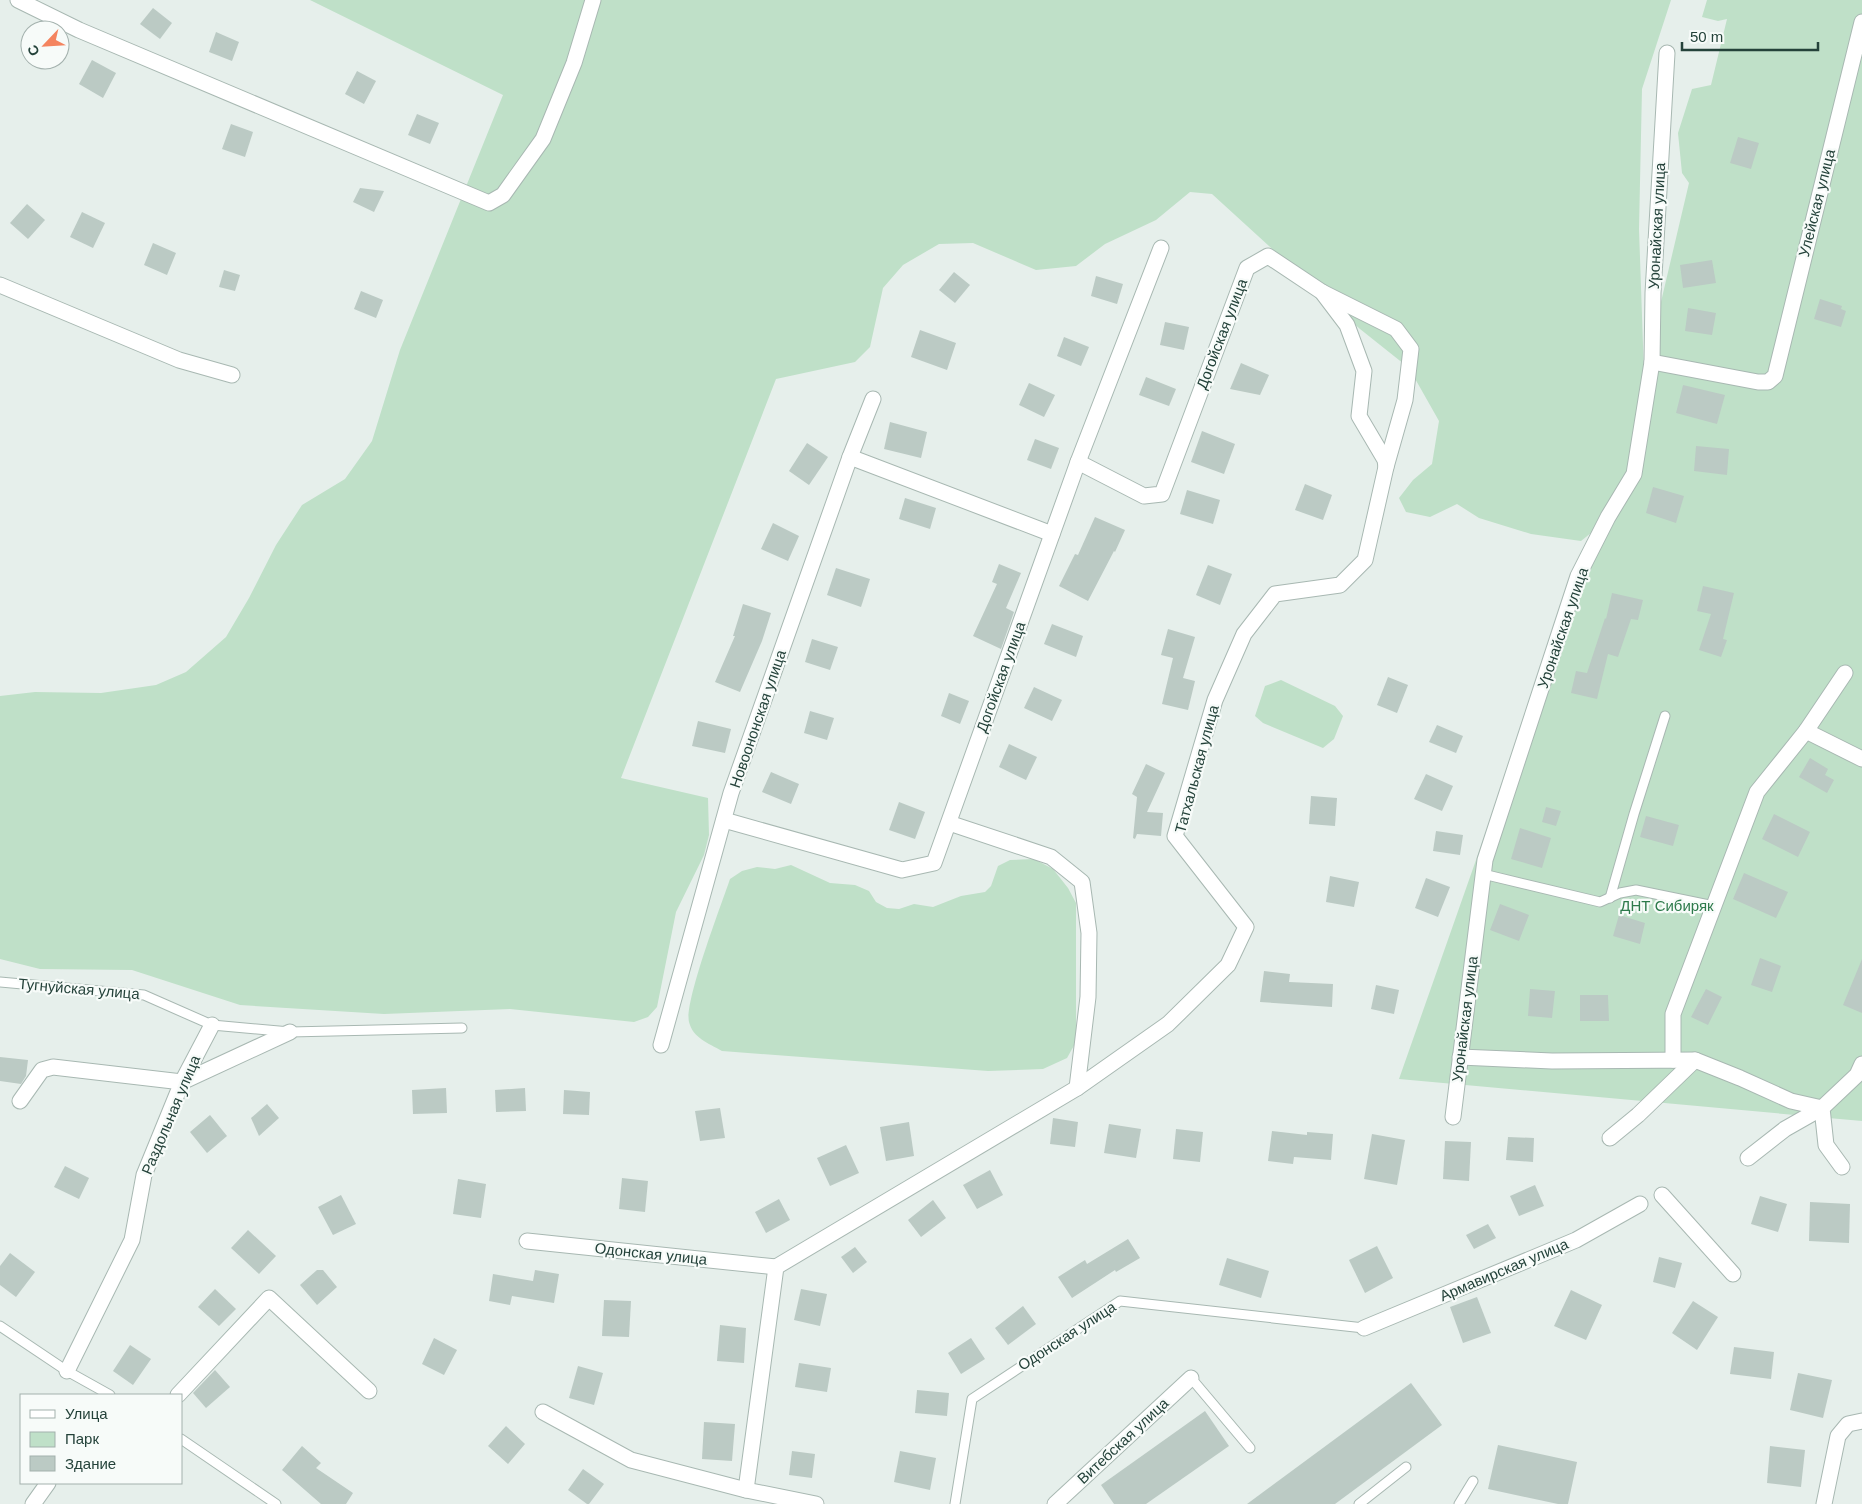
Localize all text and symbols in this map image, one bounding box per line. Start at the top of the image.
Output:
north arrow [20,20,70,70]
scale bar [1682,20,1818,52]
text: 50 m [1690,28,1723,45]
text: С [24,43,43,58]
street label: Улейская улица [1795,147,1838,258]
street label: Уронайская улица [1645,162,1668,290]
street label: Догойская улица [1193,276,1251,391]
street label: Уронайская улица [1534,565,1591,691]
street label: Догойская улица [973,618,1029,735]
street label: Новоононская улица [726,647,789,790]
street label: Татхальская улица [1171,702,1222,835]
park label: ДНТ Сибиряк [1620,897,1714,914]
street label: Уронайская улица [1448,954,1481,1083]
street label: Тугнуйская улица [18,975,141,1002]
street label: Раздольная улица [138,1052,204,1177]
street label: Армавирская улица [1437,1235,1571,1304]
street label: Одонская улица [594,1239,709,1268]
street label: Одонская улица [1015,1297,1119,1373]
legend [20,1394,182,1484]
street label: Витебская улица [1074,1394,1172,1487]
text: Улица [65,1405,108,1422]
text: Парк [65,1430,99,1447]
text: Здание [65,1455,116,1472]

